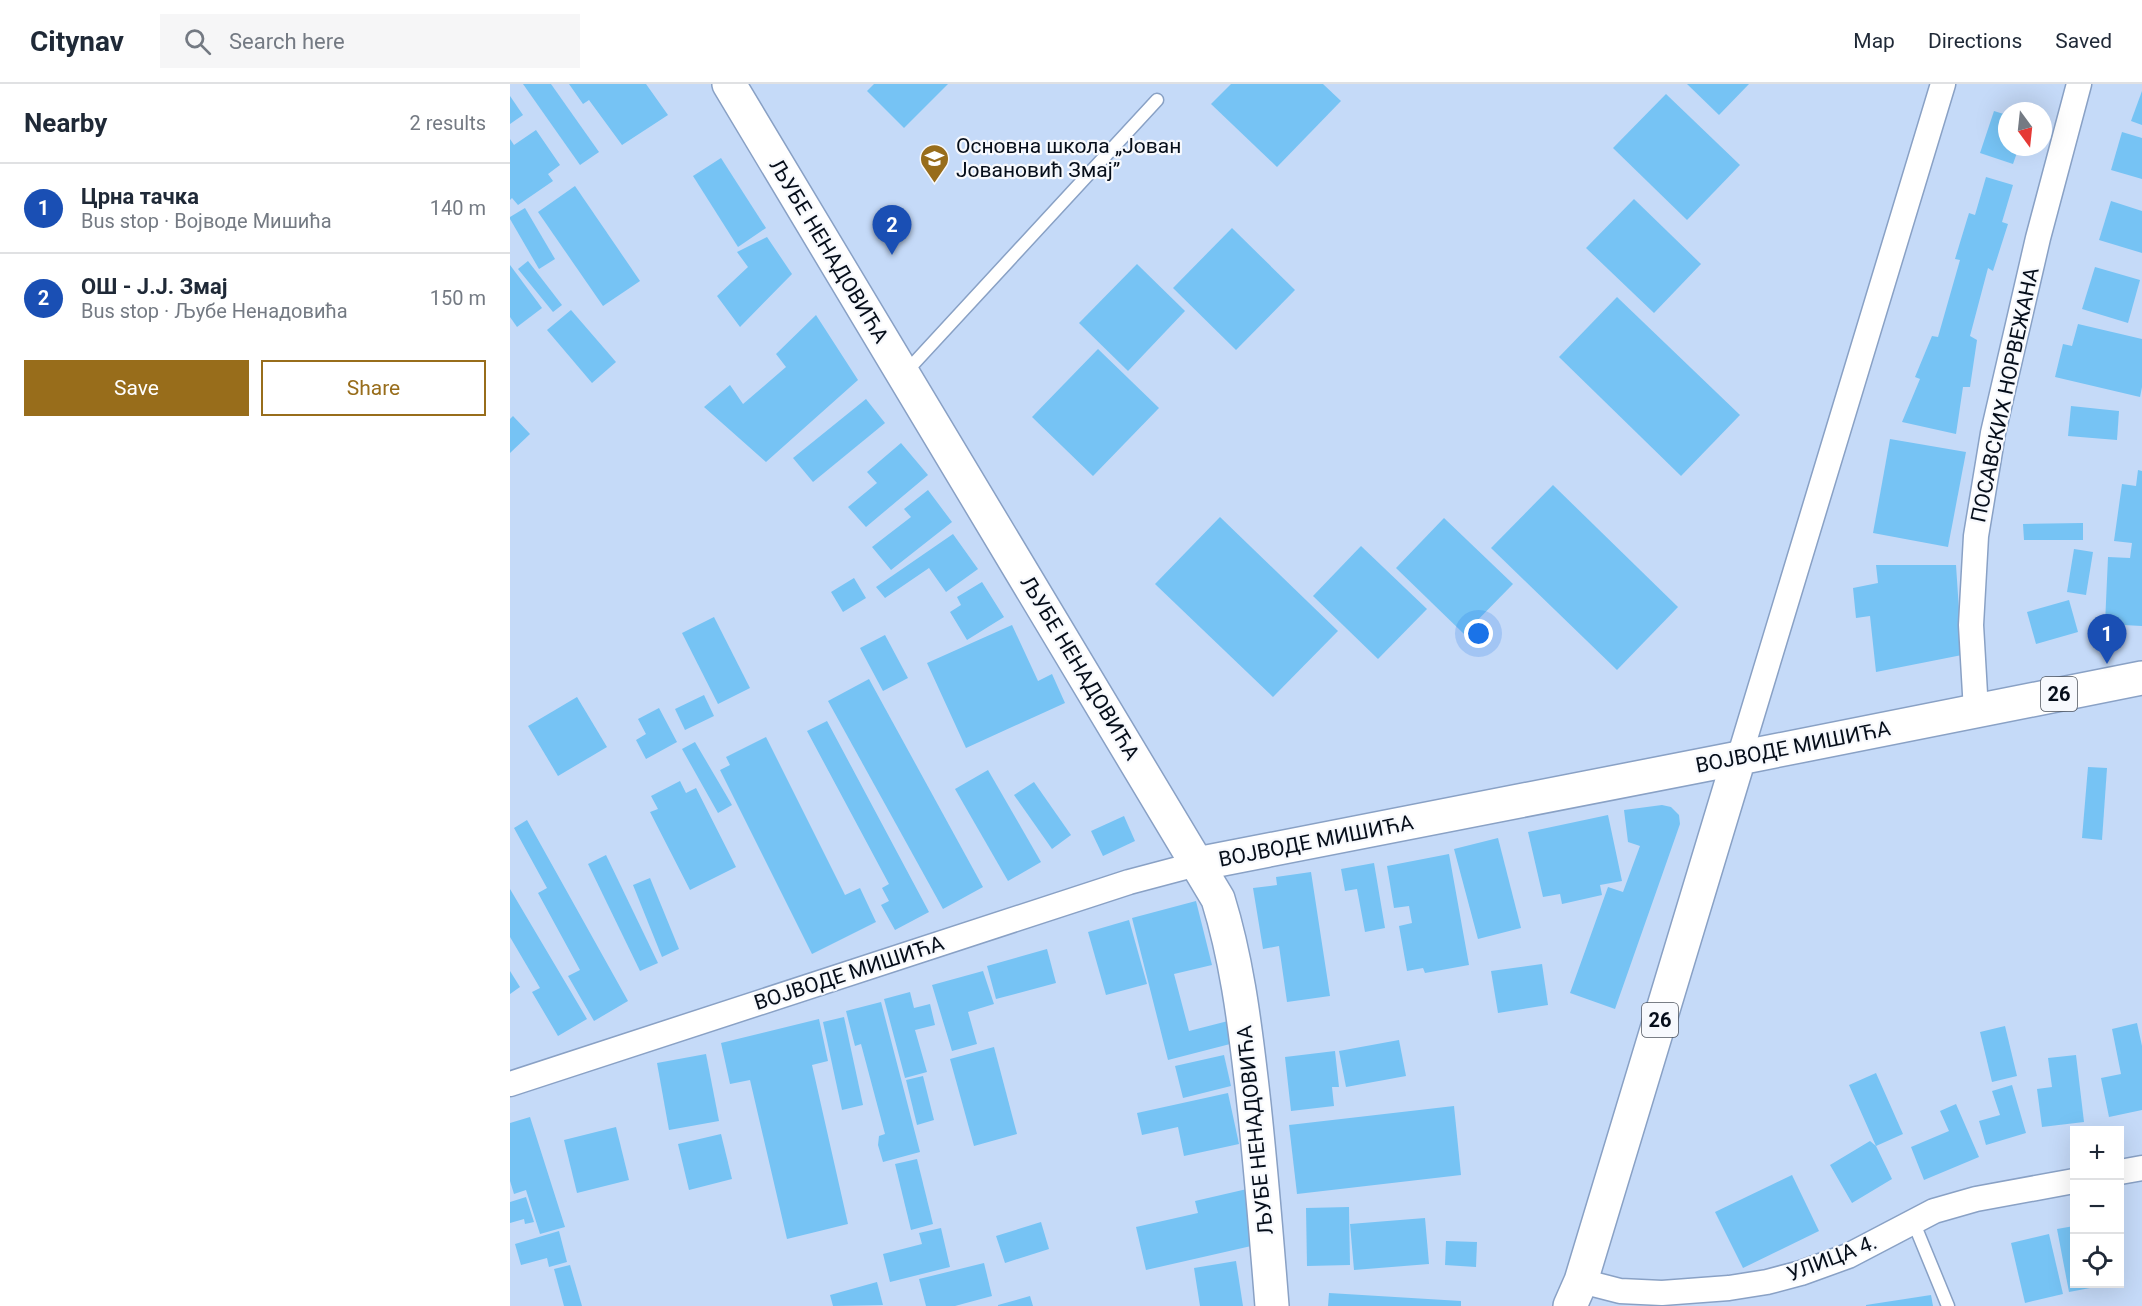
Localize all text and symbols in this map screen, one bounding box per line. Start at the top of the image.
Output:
search box [160,14,580,68]
text: Citynav [30,25,124,58]
icon: search [181,25,214,58]
text: Search here [229,29,345,54]
text: Map [1853,29,1895,53]
text: Directions [1928,29,2022,53]
text: Saved [2055,29,2112,53]
north arrow [1998,102,2052,156]
text: Nearby [24,108,107,138]
text: 2 results [410,111,486,135]
place label: Основна школа „Јован Јовановић Змај” [956,134,1181,182]
school or university icon: Основна школа „Јован Јовановић Змај” [919,142,951,184]
street label: ЉУБЕ НЕНАДОВИЋА [765,155,894,348]
text: Црна тачка [81,184,199,209]
text: 1 [38,196,49,220]
text: 140 m [430,196,486,220]
pin: 2 [872,206,911,255]
text: Bus stop · Војводе Мишића [81,209,332,233]
street label: ПОСАВСКИХ НОРВЕЖАНА [1966,265,2044,525]
text: ОШ - Ј.Ј. Змај [81,274,227,299]
text: 2 [38,286,49,310]
text: 150 m [430,286,486,310]
text: Bus stop · Љубе Ненадовића [81,299,348,323]
button: Save [24,360,249,416]
button: Share [261,360,486,416]
street label: ЉУБЕ НЕНАДОВИЋА [1016,572,1145,765]
pin: 1 [2088,614,2126,664]
your location [1464,619,1493,648]
road number: 26 [2041,677,2077,711]
street label: ВОЈВОДЕ МИШИЋА [1694,716,1893,778]
street label: ВОЈВОДЕ МИШИЋА [1217,810,1416,872]
street label: ВОЈВОДЕ МИШИЋА [751,931,947,1015]
road number: 26 [1642,1003,1678,1037]
street label: ЉУБЕ НЕНАДОВИЋА [1232,1024,1278,1236]
map controls [2070,1126,2124,1288]
button: + [2070,1126,2124,1180]
button: − [2070,1180,2124,1234]
street label: УЛИЦА 4. [1784,1230,1880,1286]
button: locate [2070,1234,2124,1288]

